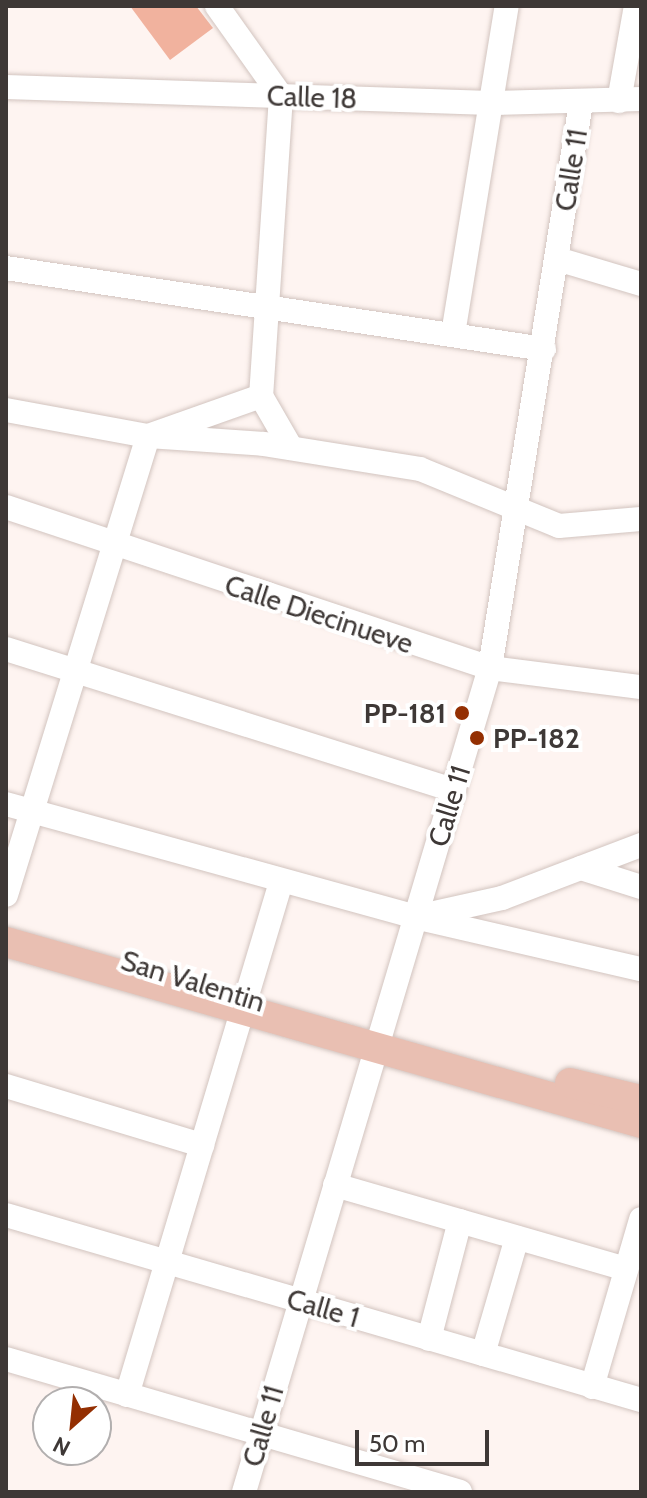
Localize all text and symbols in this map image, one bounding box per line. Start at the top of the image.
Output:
street label: Calle 18 [266,79,358,115]
street label: Calle 11 [548,127,594,213]
street label: Calle Diecinueve [221,568,417,660]
place label: PP-181 [364,696,446,730]
marker: PP-181 [453,704,471,722]
place label: PP-182 [493,721,580,755]
marker: PP-182 [468,729,486,747]
street label: Calle 11 [421,762,477,850]
street label: San Valentin [117,943,269,1019]
street label: Calle 1 [283,1282,363,1334]
street label: Calle 11 [235,1382,291,1470]
north arrow [32,1386,112,1466]
scale bar [359,1414,493,1464]
text: 50 m [369,1429,425,1458]
text: N [49,1430,75,1462]

